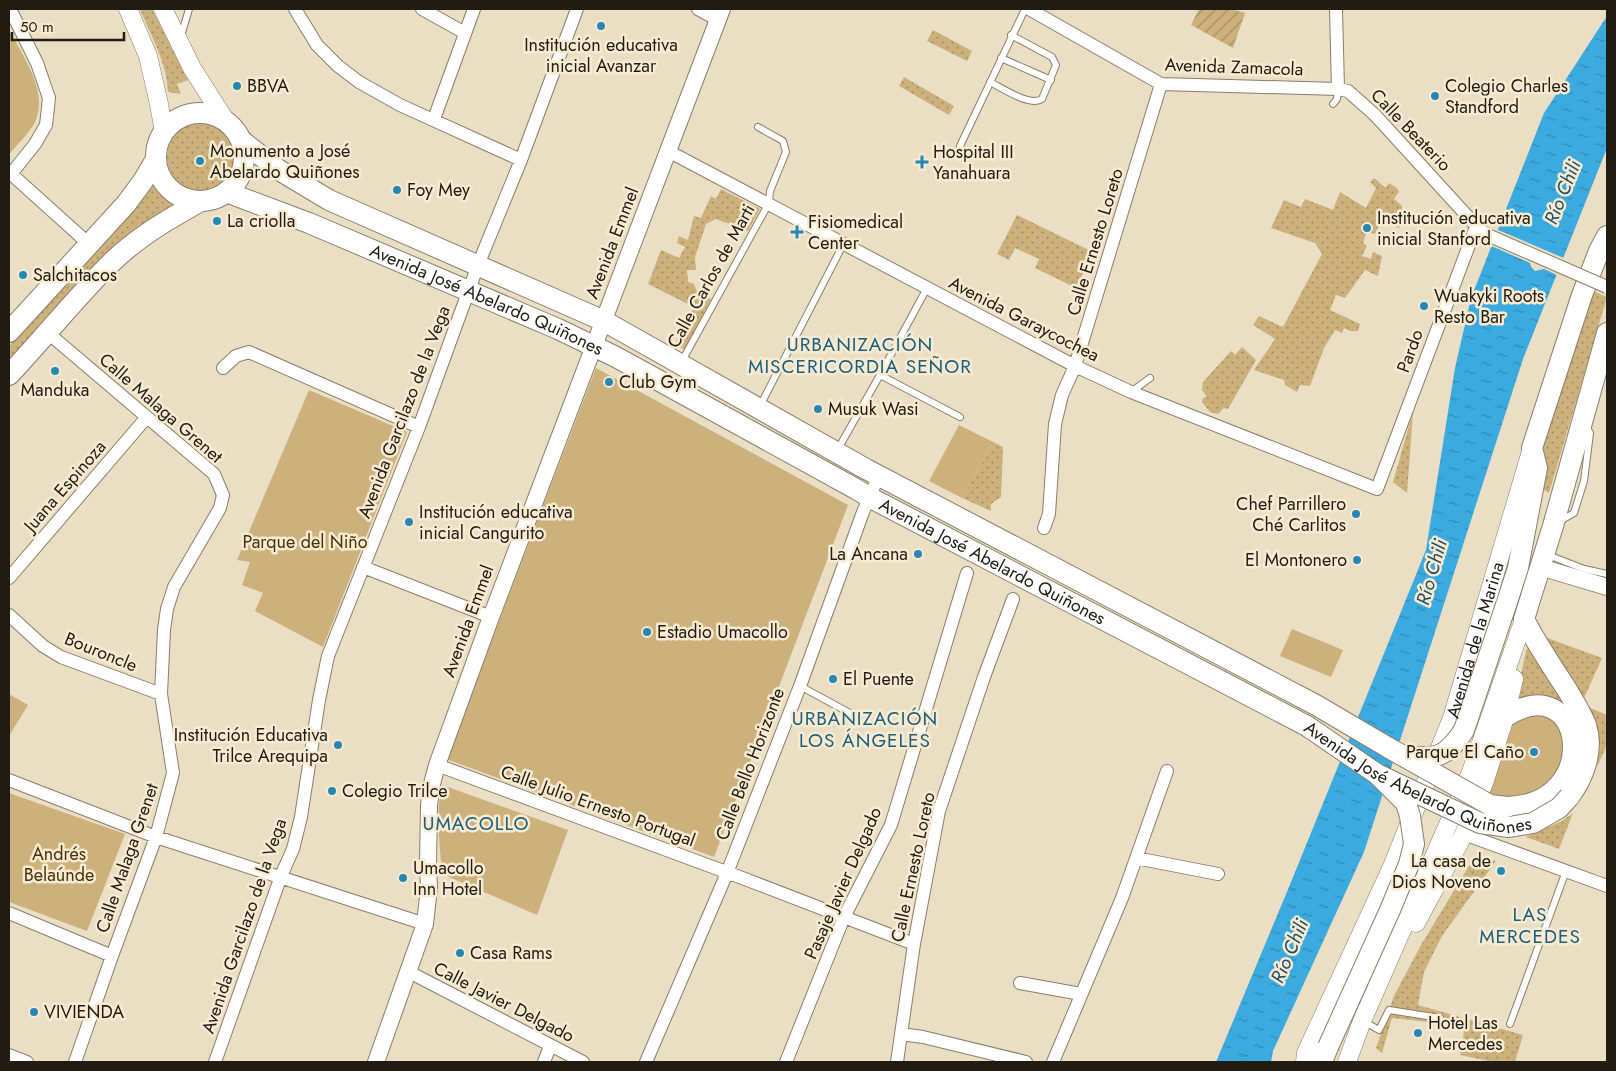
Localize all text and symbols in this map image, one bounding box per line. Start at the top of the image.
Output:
scale bar [12,10,125,42]
text: 50 m [20,16,54,38]
marker: Institución educativa inicial Avanzar [595,20,607,32]
place label: Institución educativa inicial Avanzar [524,32,678,79]
street label: Avenida Zamacola [1164,52,1304,82]
place label: BBVA [247,73,289,99]
place label: Colegio Charles Standford [1445,73,1568,120]
marker: BBVA [231,80,243,92]
street label: Calle Beaterio [1365,83,1457,177]
marker: Colegio Charles Standford [1429,90,1441,102]
place label: Monumento a José Abelardo Quiñones [210,138,359,185]
place label: Hospital III Yanahuara [933,139,1014,186]
marker: Monumento a José Abelardo Quiñones [194,155,206,167]
marker: Hospital III Yanahuara [915,155,929,169]
water label: Río Chili [1537,155,1588,228]
street label: Calle Ernesto Loreto [1060,165,1130,319]
place label: Foy Mey [407,177,470,203]
street label: Avenida Emmel [579,183,645,303]
marker: Foy Mey [391,184,403,196]
street label: Calle Carlos de Marti [661,199,761,353]
place label: Institución educativa inicial Stanford [1377,205,1531,252]
place label: La criolla [227,208,295,234]
place label: Fisiomedical Center [808,209,903,256]
marker: La criolla [211,215,223,227]
marker: Institución educativa inicial Stanford [1361,222,1373,234]
marker: Fisiomedical Center [790,225,804,239]
street label: Avenida José Abelardo Quiñones [366,237,608,362]
place label: Salchitacos [33,262,117,288]
marker: Salchitacos [17,269,29,281]
street label: Avenida Garaycochea [944,270,1104,368]
place label: Wuakyki Roots Resto Bar [1434,283,1544,330]
marker: Wuakyki Roots Resto Bar [1418,300,1430,312]
street label: Avenida Garcilazo de la Vega [351,302,457,522]
street label: Pardo [1390,326,1430,376]
district label: URBANIZACIÓN MISCERICORDIA SEÑOR [748,331,972,380]
street label: Calle Malaga Grenet [93,347,229,470]
marker: Manduka [49,365,61,377]
place label: Club Gym [619,369,697,395]
marker: Club Gym [603,376,615,388]
place label: Manduka [21,377,89,403]
place label: Musuk Wasi [828,396,919,422]
marker: Musuk Wasi [812,403,824,415]
street label: Juana Espinoza [16,434,112,539]
place label: Chef Parrillero Ché Carlitos [1236,491,1346,538]
street label: Avenida José Abelardo Quiñones [875,492,1110,631]
place label: Institución educativa inicial Cangurito [419,499,573,546]
marker: Chef Parrillero Ché Carlitos [1350,508,1362,520]
marker: Institución educativa inicial Cangurito [403,516,415,528]
park label: Parque del Niño [242,529,368,555]
water label: Río Chili [1409,535,1454,608]
place label: La Ancana [829,541,908,567]
place label: El Montonero [1245,547,1347,573]
marker: La Ancana [912,548,924,560]
marker: El Montonero [1351,554,1363,566]
street label: Avenida de la Marina [1440,559,1511,721]
street label: Avenida Emmel [436,561,500,681]
place label: Estadio Umacollo [657,619,788,645]
street label: Bouroncle [61,626,141,678]
marker: Estadio Umacollo [641,626,653,638]
place label: El Puente [843,666,914,692]
marker: El Puente [827,673,839,685]
street label: Calle Bello Horizonte [709,684,791,844]
district label: URBANIZACIÓN LOS ÁNGELES [792,705,938,754]
street label: Avenida José Abelardo Quiñones [1299,715,1534,840]
place label: Institución Educativa Trilce Arequipa [174,722,328,769]
marker: Institución Educativa Trilce Arequipa [332,739,344,751]
place label: Parque El Caño [1406,739,1524,765]
marker: Parque El Caño [1528,746,1540,758]
street label: Calle Julio Ernesto Portugal [497,759,699,853]
place label: Colegio Trilce [342,778,448,804]
street label: Calle Malaga Grenet [89,779,165,936]
marker: Colegio Trilce [326,785,338,797]
street label: Calle Ernesto Loreto [884,789,942,944]
street label: Pasaje Javier Delgado [798,803,888,963]
district label: UMACOLLO [423,810,529,837]
street label: Avenida Garcilazo de la Vega [195,815,293,1037]
park label: Andrés Belaúnde [24,841,94,888]
place label: La casa de Dios Noveno [1392,848,1491,895]
place label: Umacollo Inn Hotel [413,855,484,902]
marker: La casa de Dios Noveno [1495,865,1507,877]
marker: Umacollo Inn Hotel [397,872,409,884]
district label: LAS MERCEDES [1479,901,1581,950]
water label: Río Chili [1264,914,1315,987]
place label: Casa Rams [470,940,552,966]
marker: Casa Rams [454,947,466,959]
street label: Calle Javier Delgado [429,955,579,1049]
place label: VIVIENDA [44,999,124,1025]
marker: VIVIENDA [28,1006,40,1018]
place label: Hotel Las Mercedes [1428,1010,1502,1057]
marker: Hotel Las Mercedes [1412,1027,1424,1039]

